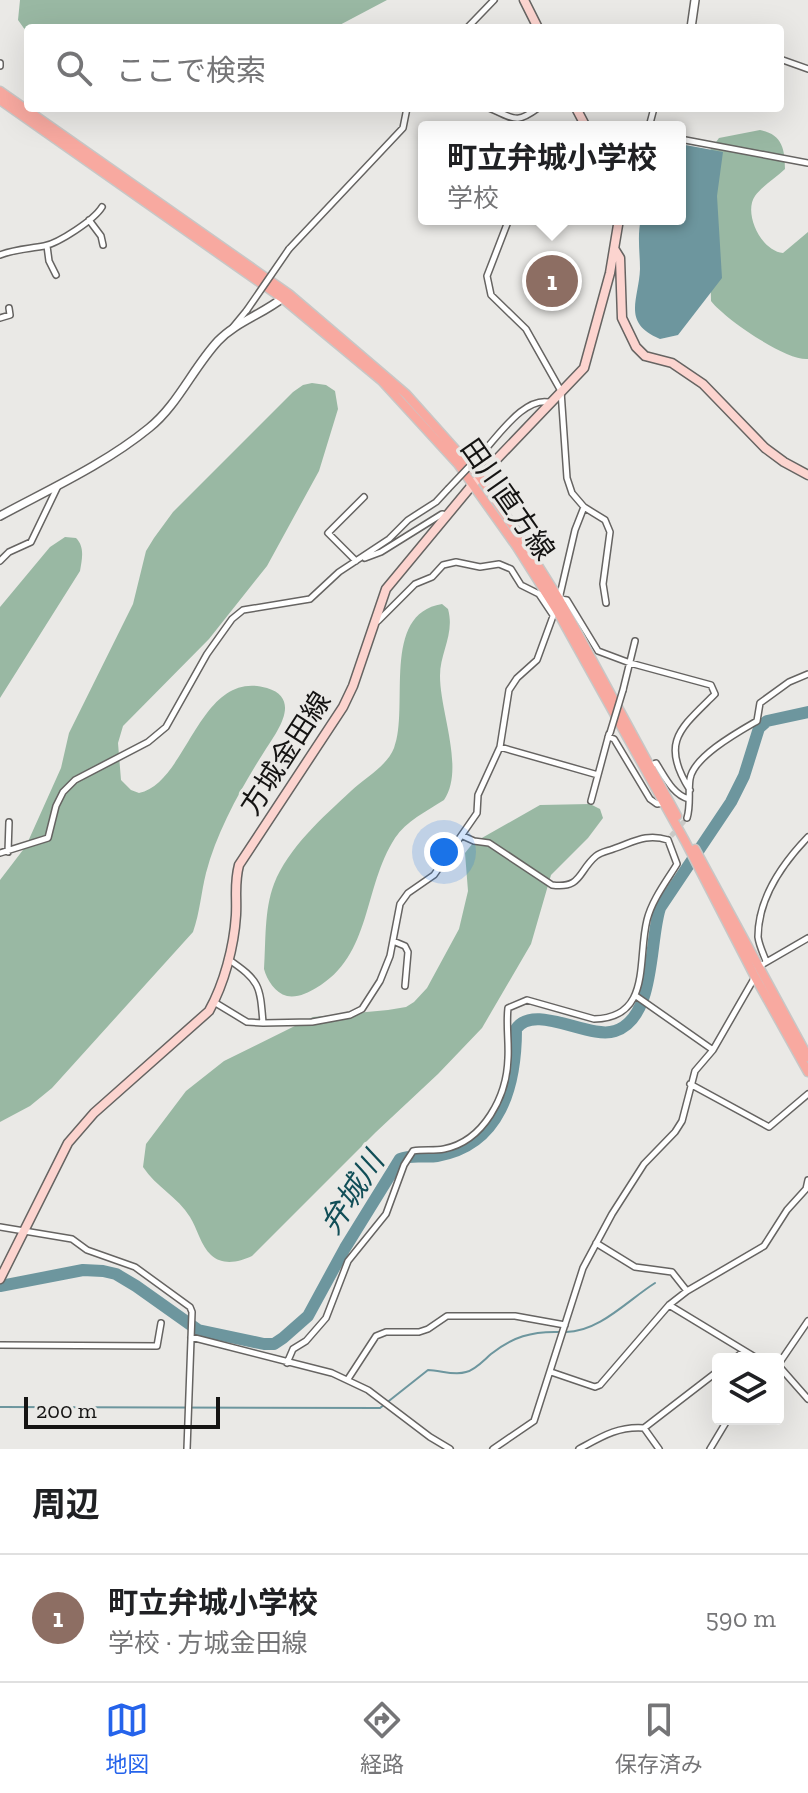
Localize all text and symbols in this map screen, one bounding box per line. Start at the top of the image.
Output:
search box [24,24,784,112]
icon: search [52,46,96,90]
text: ここで検索 [116,53,266,89]
popup [418,121,686,225]
text: 町立弁城小学校 [447,140,657,176]
text: 学校 [447,182,499,214]
pin: 1 [526,251,578,311]
street label: 田川直方線 [454,432,561,566]
street label: 方城金田線 [233,686,337,821]
your location [424,832,464,872]
water label: 弁城川 [312,1143,393,1241]
map controls [712,1353,784,1425]
button: layers [712,1353,784,1425]
scale bar [24,1393,220,1429]
text: 200 m [36,1397,97,1424]
text: 周辺 [32,1484,100,1525]
text: 町立弁城小学校 [108,1585,318,1621]
text: 1 [53,1602,63,1634]
text: 590 m [706,1602,776,1634]
text: 学校 · 方城金田線 [108,1627,308,1659]
tab: 地図 [105,1698,149,1778]
tab: 経路 [360,1698,404,1778]
tab: 保存済み [615,1698,703,1778]

